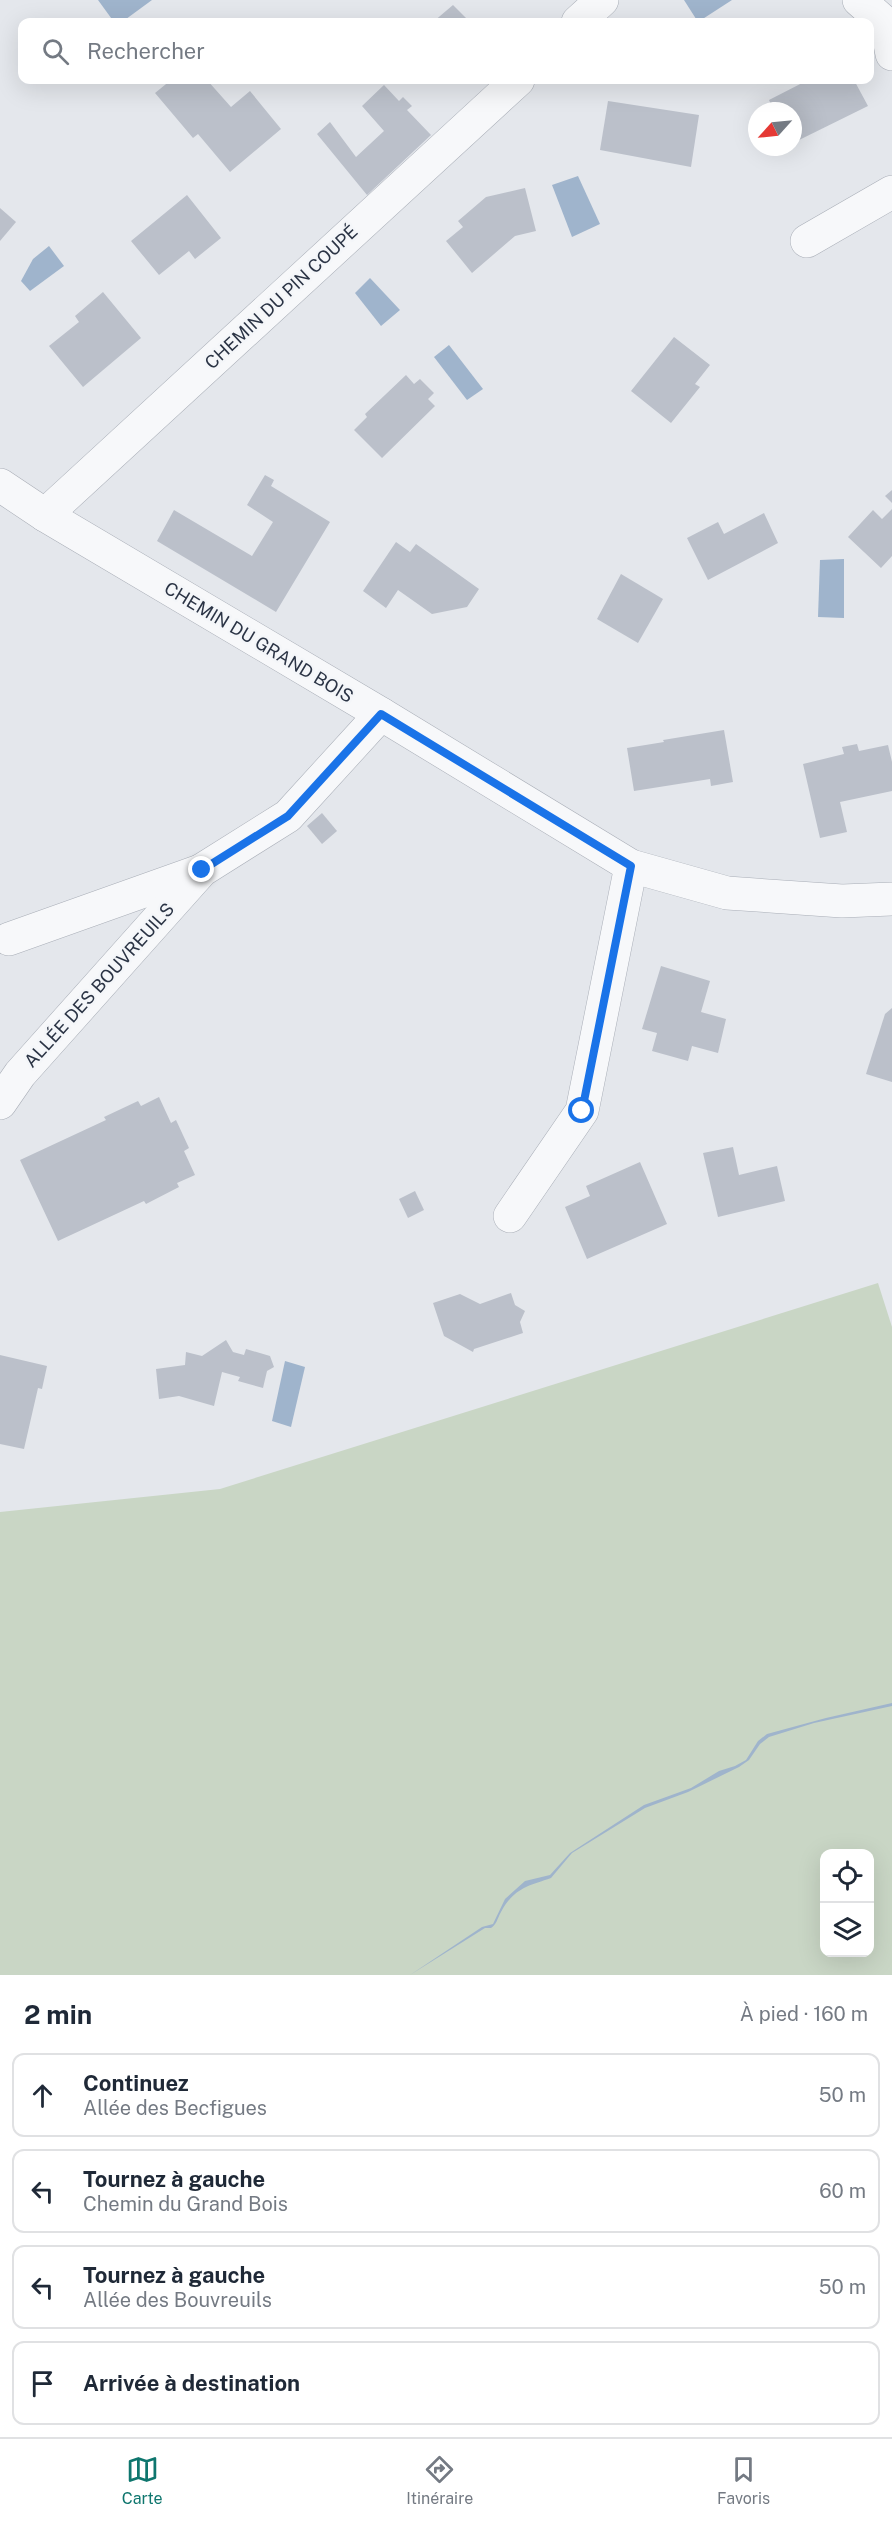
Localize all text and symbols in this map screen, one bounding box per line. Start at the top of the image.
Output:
search box [18,18,874,84]
icon: search [39,35,72,68]
text: Rechercher [87,38,205,64]
north arrow [748,102,802,156]
street label: CHEMIN DU PIN COUPÉ [200,220,362,373]
street label: CHEMIN DU GRAND BOIS [161,577,357,707]
route end [188,856,214,882]
street label: ALLÉE DES BOUVREUILS [19,898,178,1072]
route start [568,1097,594,1123]
map controls [820,1849,874,1957]
button: locate [820,1849,874,1903]
button: layers [820,1903,874,1957]
text: 2 min [24,1999,92,2030]
text: À pied · 160 m [740,2002,868,2026]
text: Continuez [83,2070,189,2096]
icon: ahead [26,2079,59,2112]
text: 50 m [819,2083,866,2107]
text: Allée des Becfigues [83,2096,267,2120]
text: Tournez à gauche [83,2166,265,2192]
icon: left [26,2175,59,2208]
text: 60 m [819,2179,866,2203]
text: Chemin du Grand Bois [83,2192,288,2216]
text: Tournez à gauche [83,2262,265,2288]
icon: left [26,2271,59,2304]
text: 50 m [819,2275,866,2299]
text: Allée des Bouvreuils [83,2288,272,2312]
icon: arrive [26,2367,59,2400]
text: Arrivée à destination [83,2370,300,2396]
tab: Carte [122,2453,163,2508]
tab: Itinéraire [406,2453,473,2508]
tab: Favoris [717,2453,770,2508]

